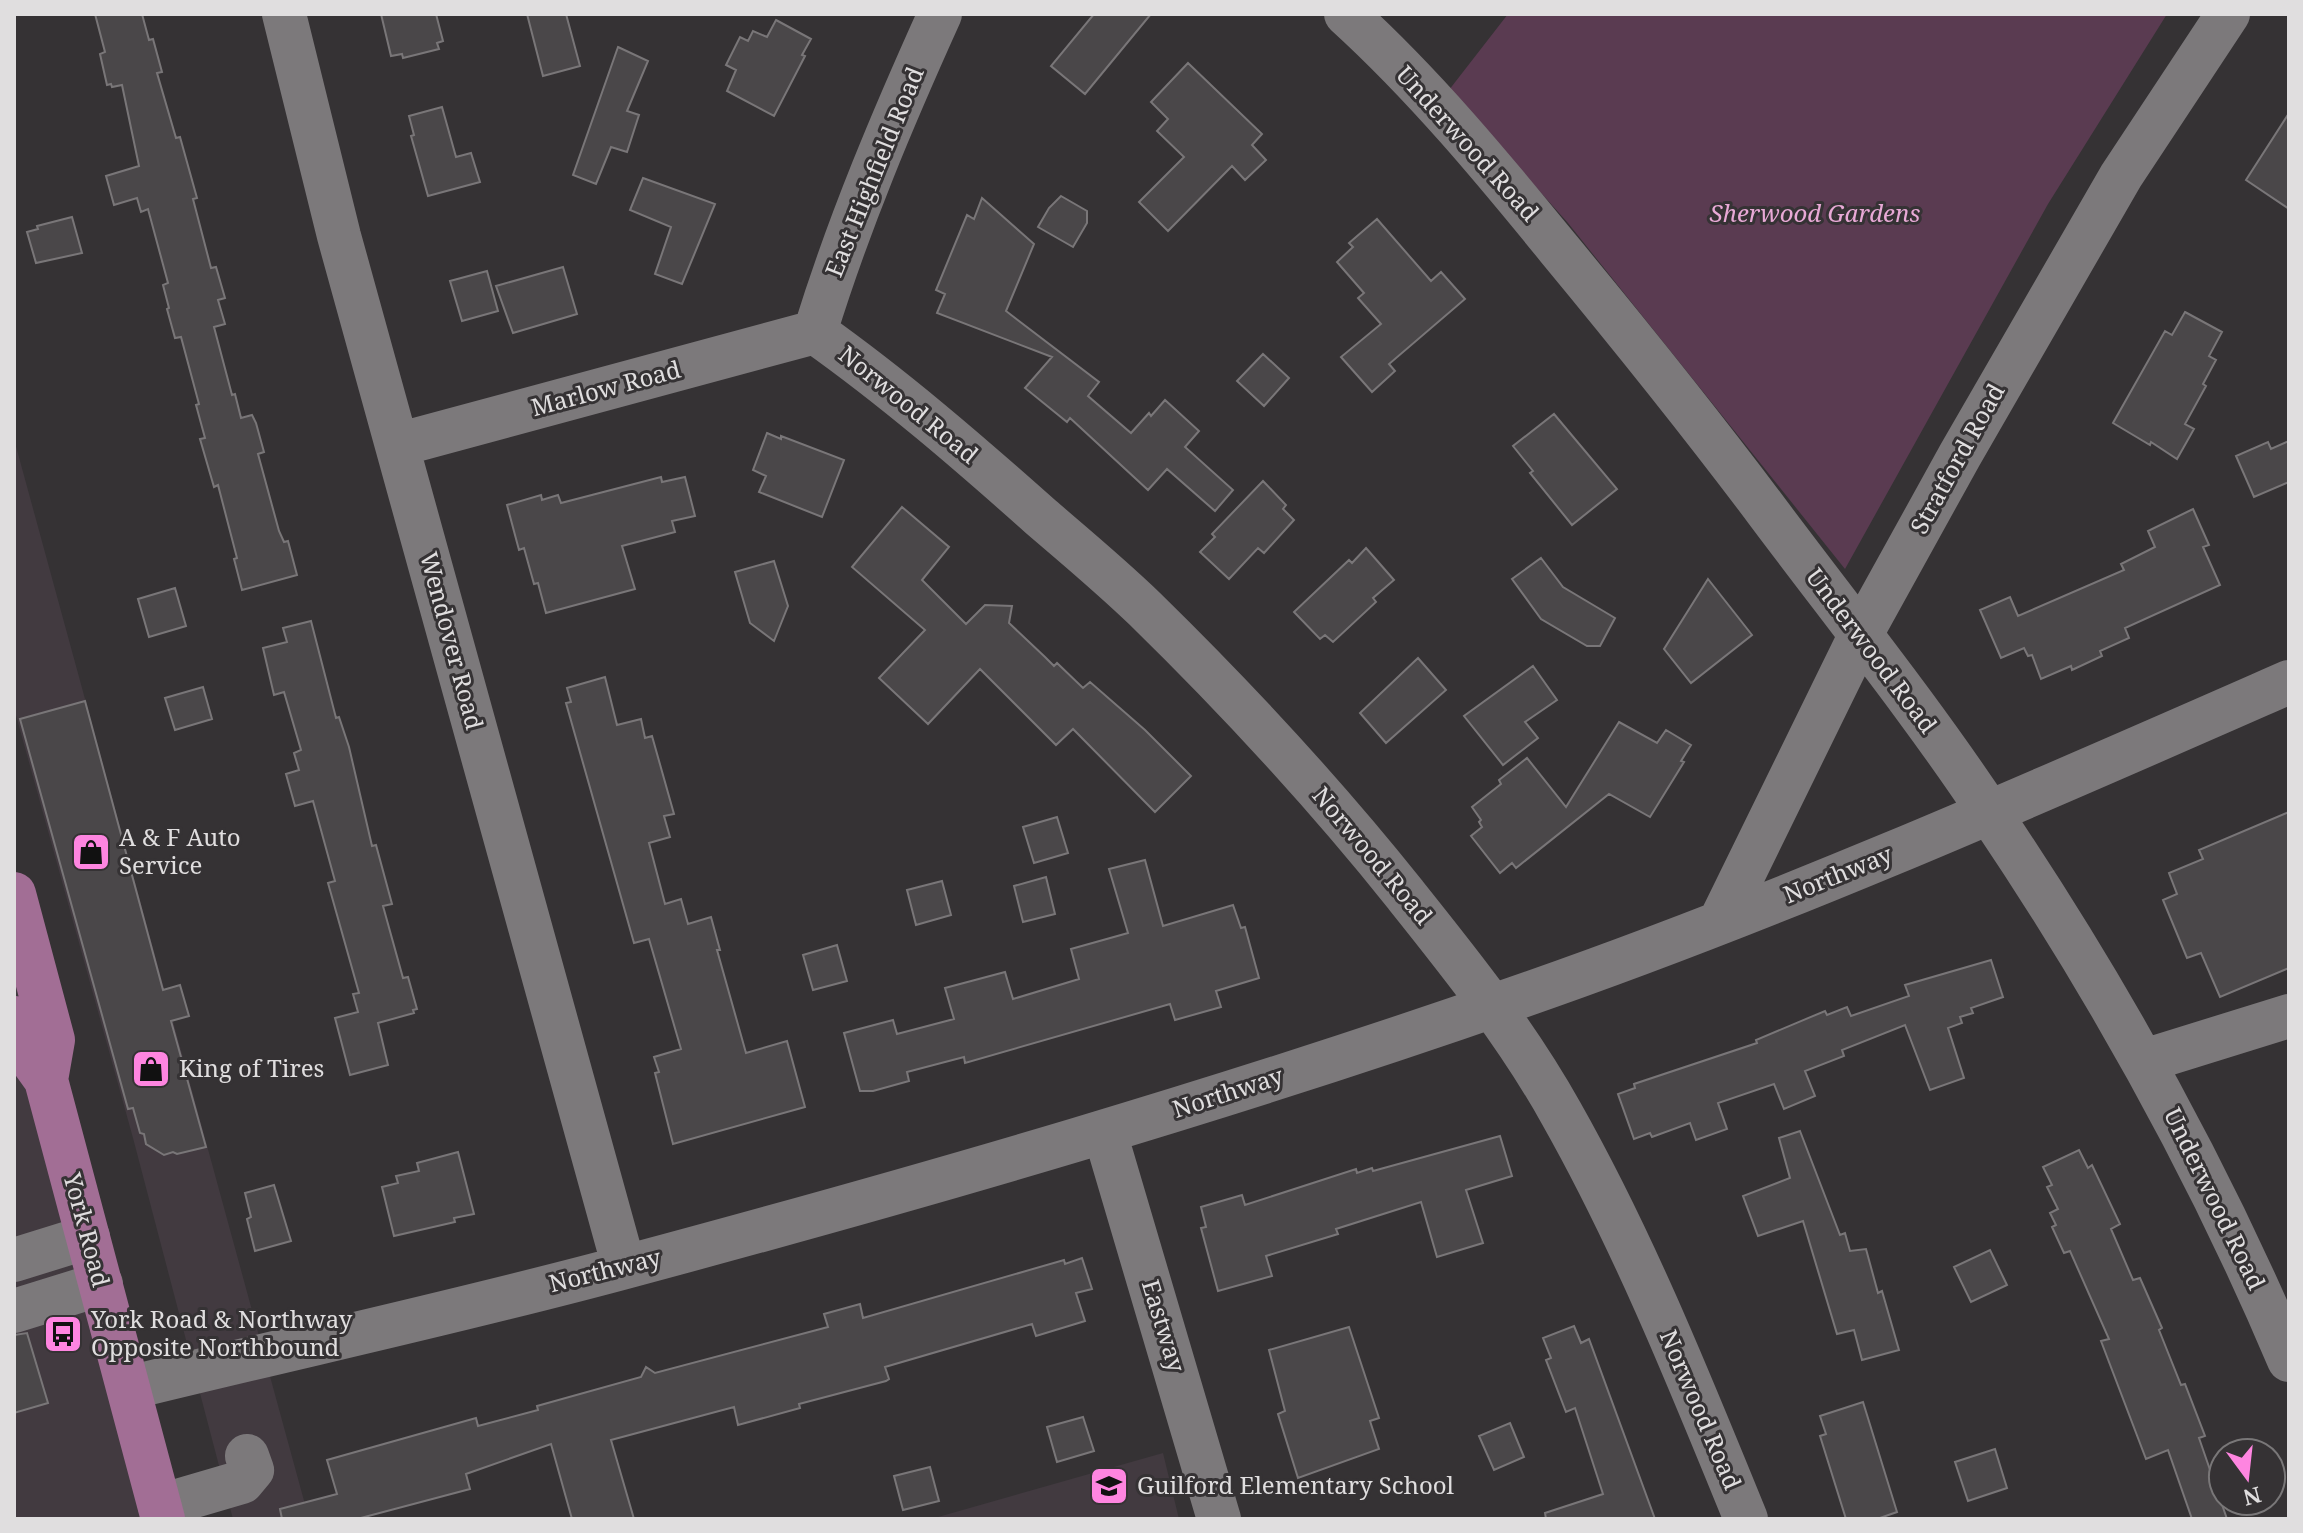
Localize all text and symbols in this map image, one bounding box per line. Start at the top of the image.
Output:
street label: Underwood Road [1389,58,1547,228]
street label: East Highfield Road [816,61,931,281]
park label: Sherwood Gardens [1710,196,1920,229]
street label: Norwood Road [832,337,986,471]
street label: Marlow Road [527,352,684,423]
street label: Stratford Road [1902,377,2012,539]
street label: Wendover Road [413,548,492,733]
street label: Underwood Road [1799,561,1945,740]
street label: Norwood Road [1306,779,1441,931]
place label: A & F Auto Service [119,820,241,881]
shop icon: A & F Auto Service [70,831,112,873]
street label: Northway [1778,837,1897,910]
shop icon: King of Tires [130,1048,172,1090]
place label: King of Tires [179,1051,324,1084]
street label: Northway [1168,1058,1287,1125]
street label: Underwood Road [2157,1102,2274,1295]
street label: York Road [56,1168,119,1290]
street label: Northway [545,1240,665,1299]
street label: Eastway [1135,1275,1194,1376]
place label: York Road & Northway Opposite Northbound [90,1302,353,1363]
bus stop icon: York Road & Northway Opposite Northbound [42,1313,84,1355]
street label: Norwood Road [1653,1324,1750,1495]
north arrow [2207,1437,2287,1517]
school or university icon: Guilford Elementary School [1088,1465,1130,1507]
place label: Guilford Elementary School [1137,1468,1455,1501]
text: N [2240,1481,2265,1514]

